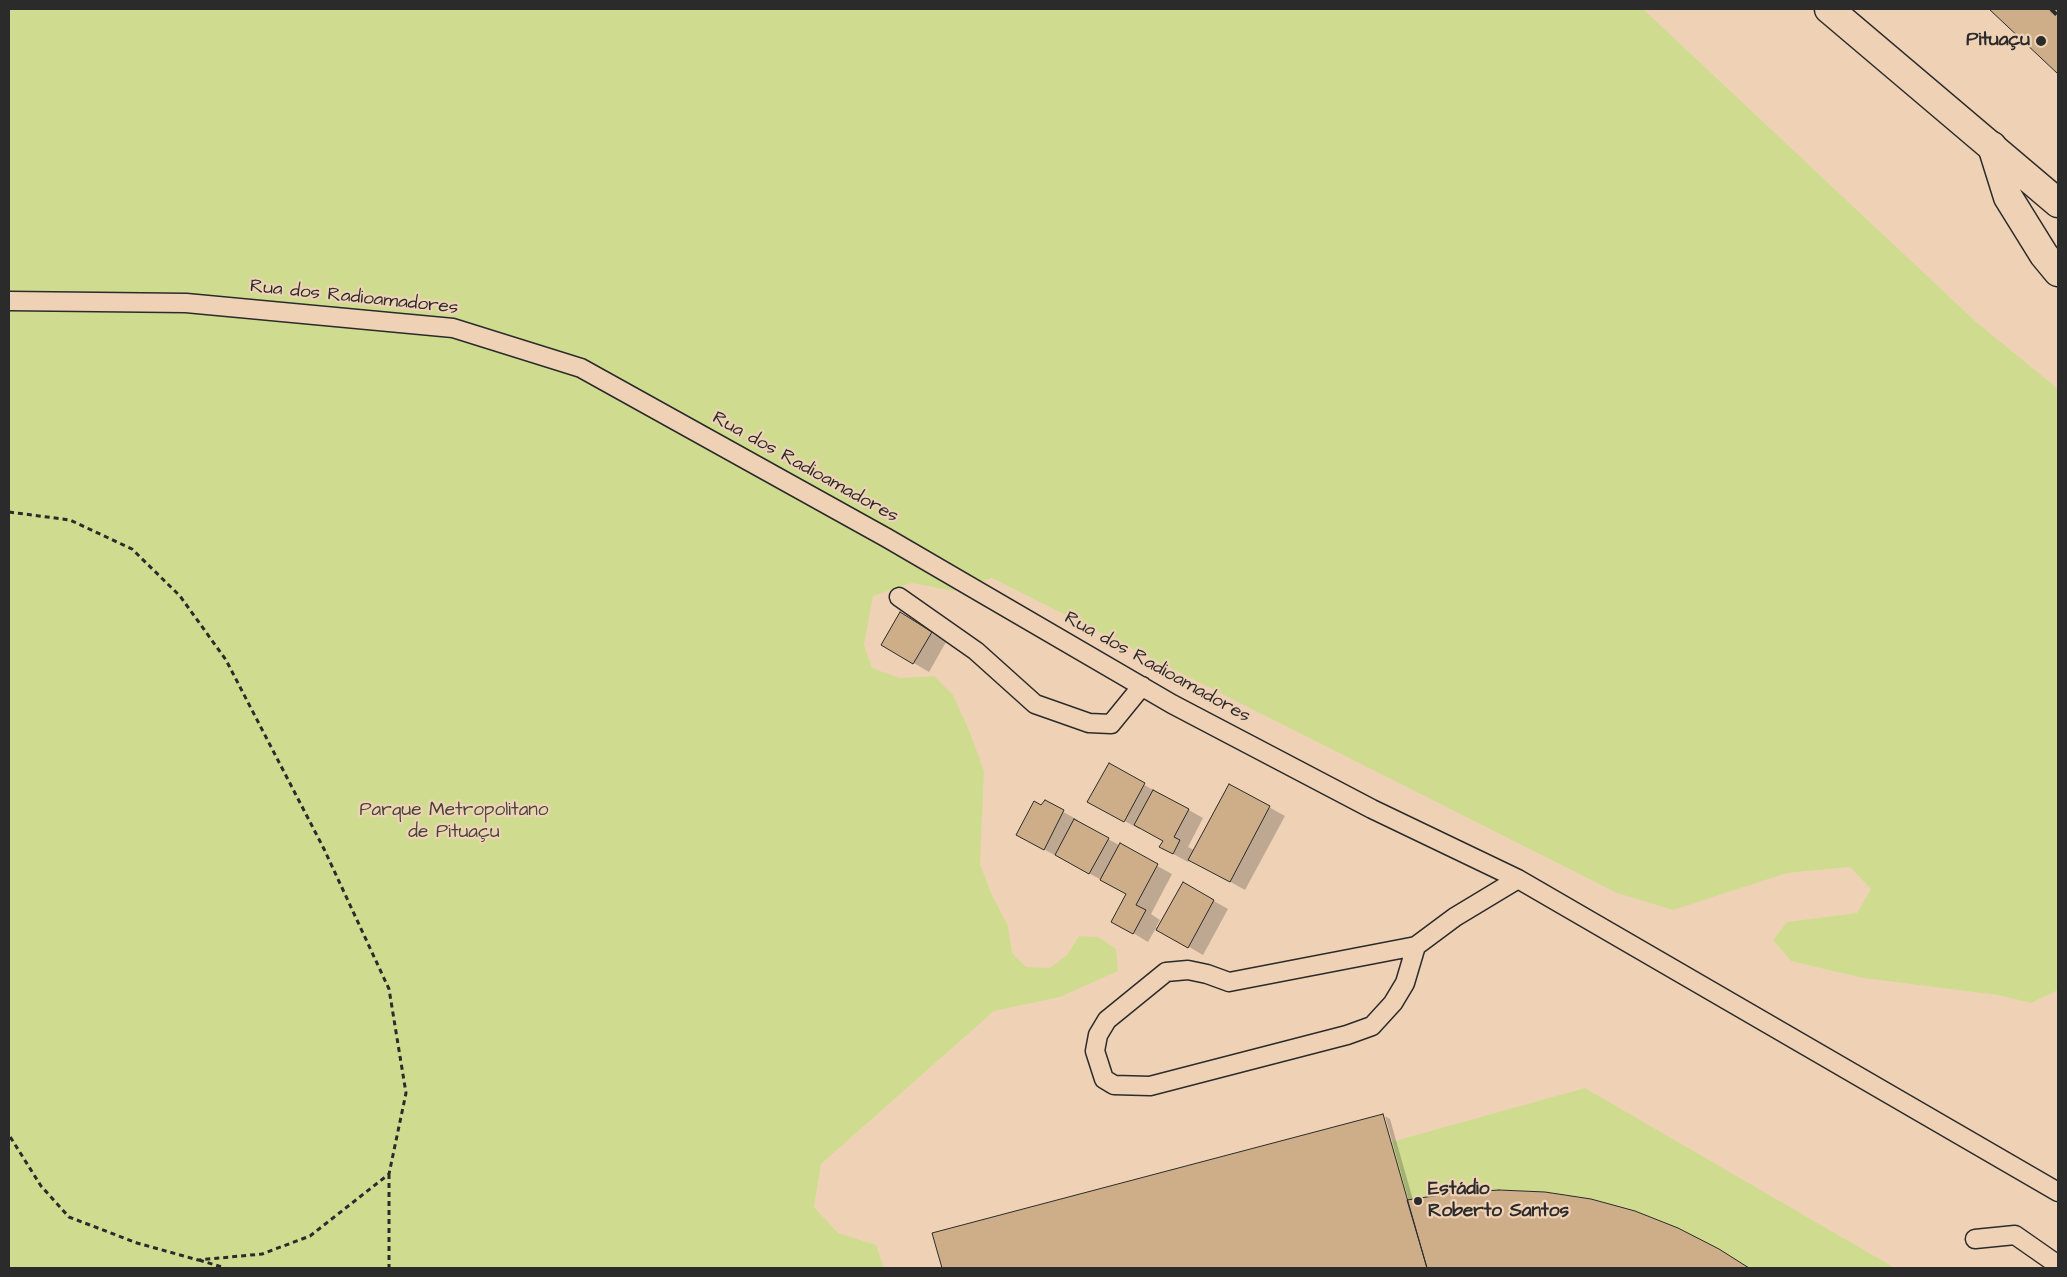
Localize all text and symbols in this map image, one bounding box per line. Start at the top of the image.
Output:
place label: Pituaçu [1966,30,2030,52]
marker: Pituaçu [2034,34,2048,48]
street label: Rua dos Radioamadores [249,276,459,320]
street label: Rua dos Radioamadores [708,407,902,529]
street label: Rua dos Radioamadores [1060,607,1254,729]
park label: Parque Metropolitano de Pituaçu [359,800,549,844]
place label: Estádio Roberto Santos [1428,1179,1569,1223]
marker: Estádio Roberto Santos [1412,1195,1424,1207]

